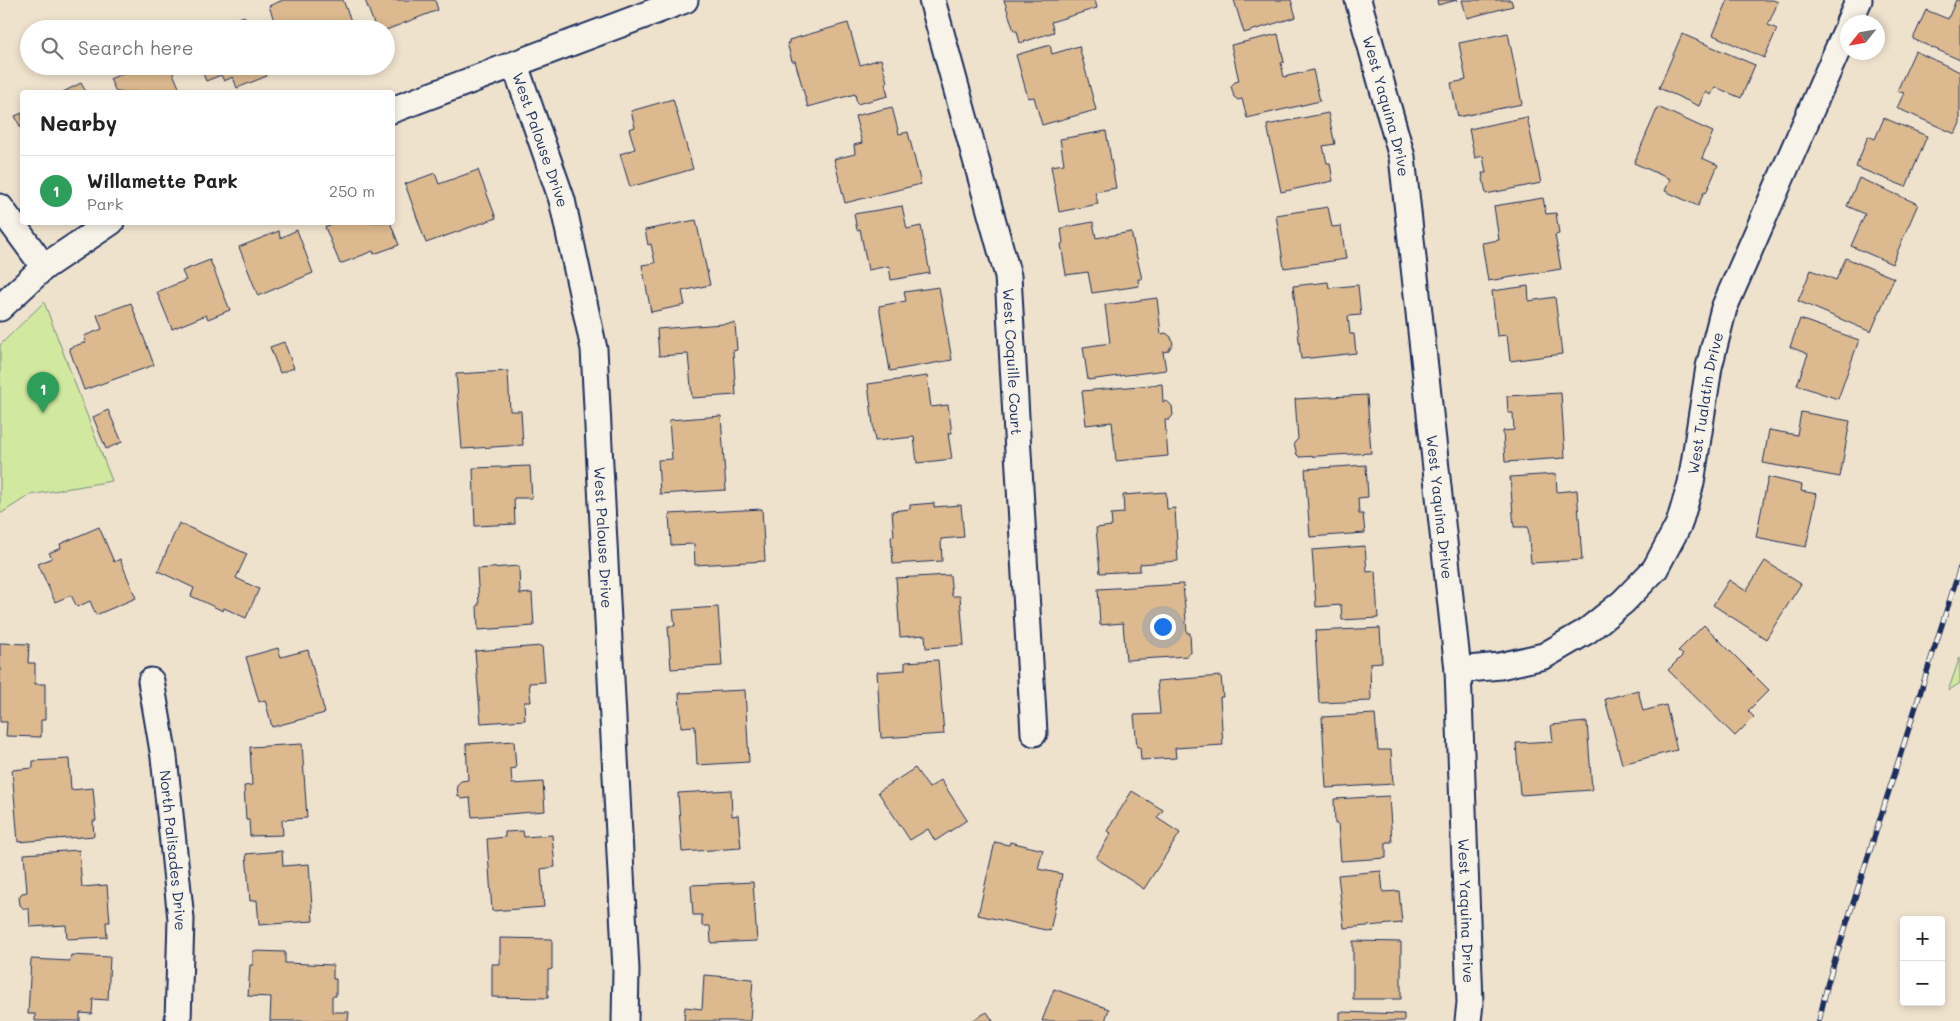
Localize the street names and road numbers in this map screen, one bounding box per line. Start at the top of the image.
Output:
street label: West Yaquina Drive [1358,33,1414,177]
street label: West Palouse Drive [508,69,573,209]
street label: West Coquille Court [999,288,1027,435]
street label: West Tualatin Drive [1682,330,1728,476]
street label: West Yaquina Drive [1422,434,1458,580]
street label: West Palouse Drive [590,466,617,609]
street label: North Palisades Drive [155,769,191,931]
street label: West Yaquina Drive [1454,838,1479,984]

